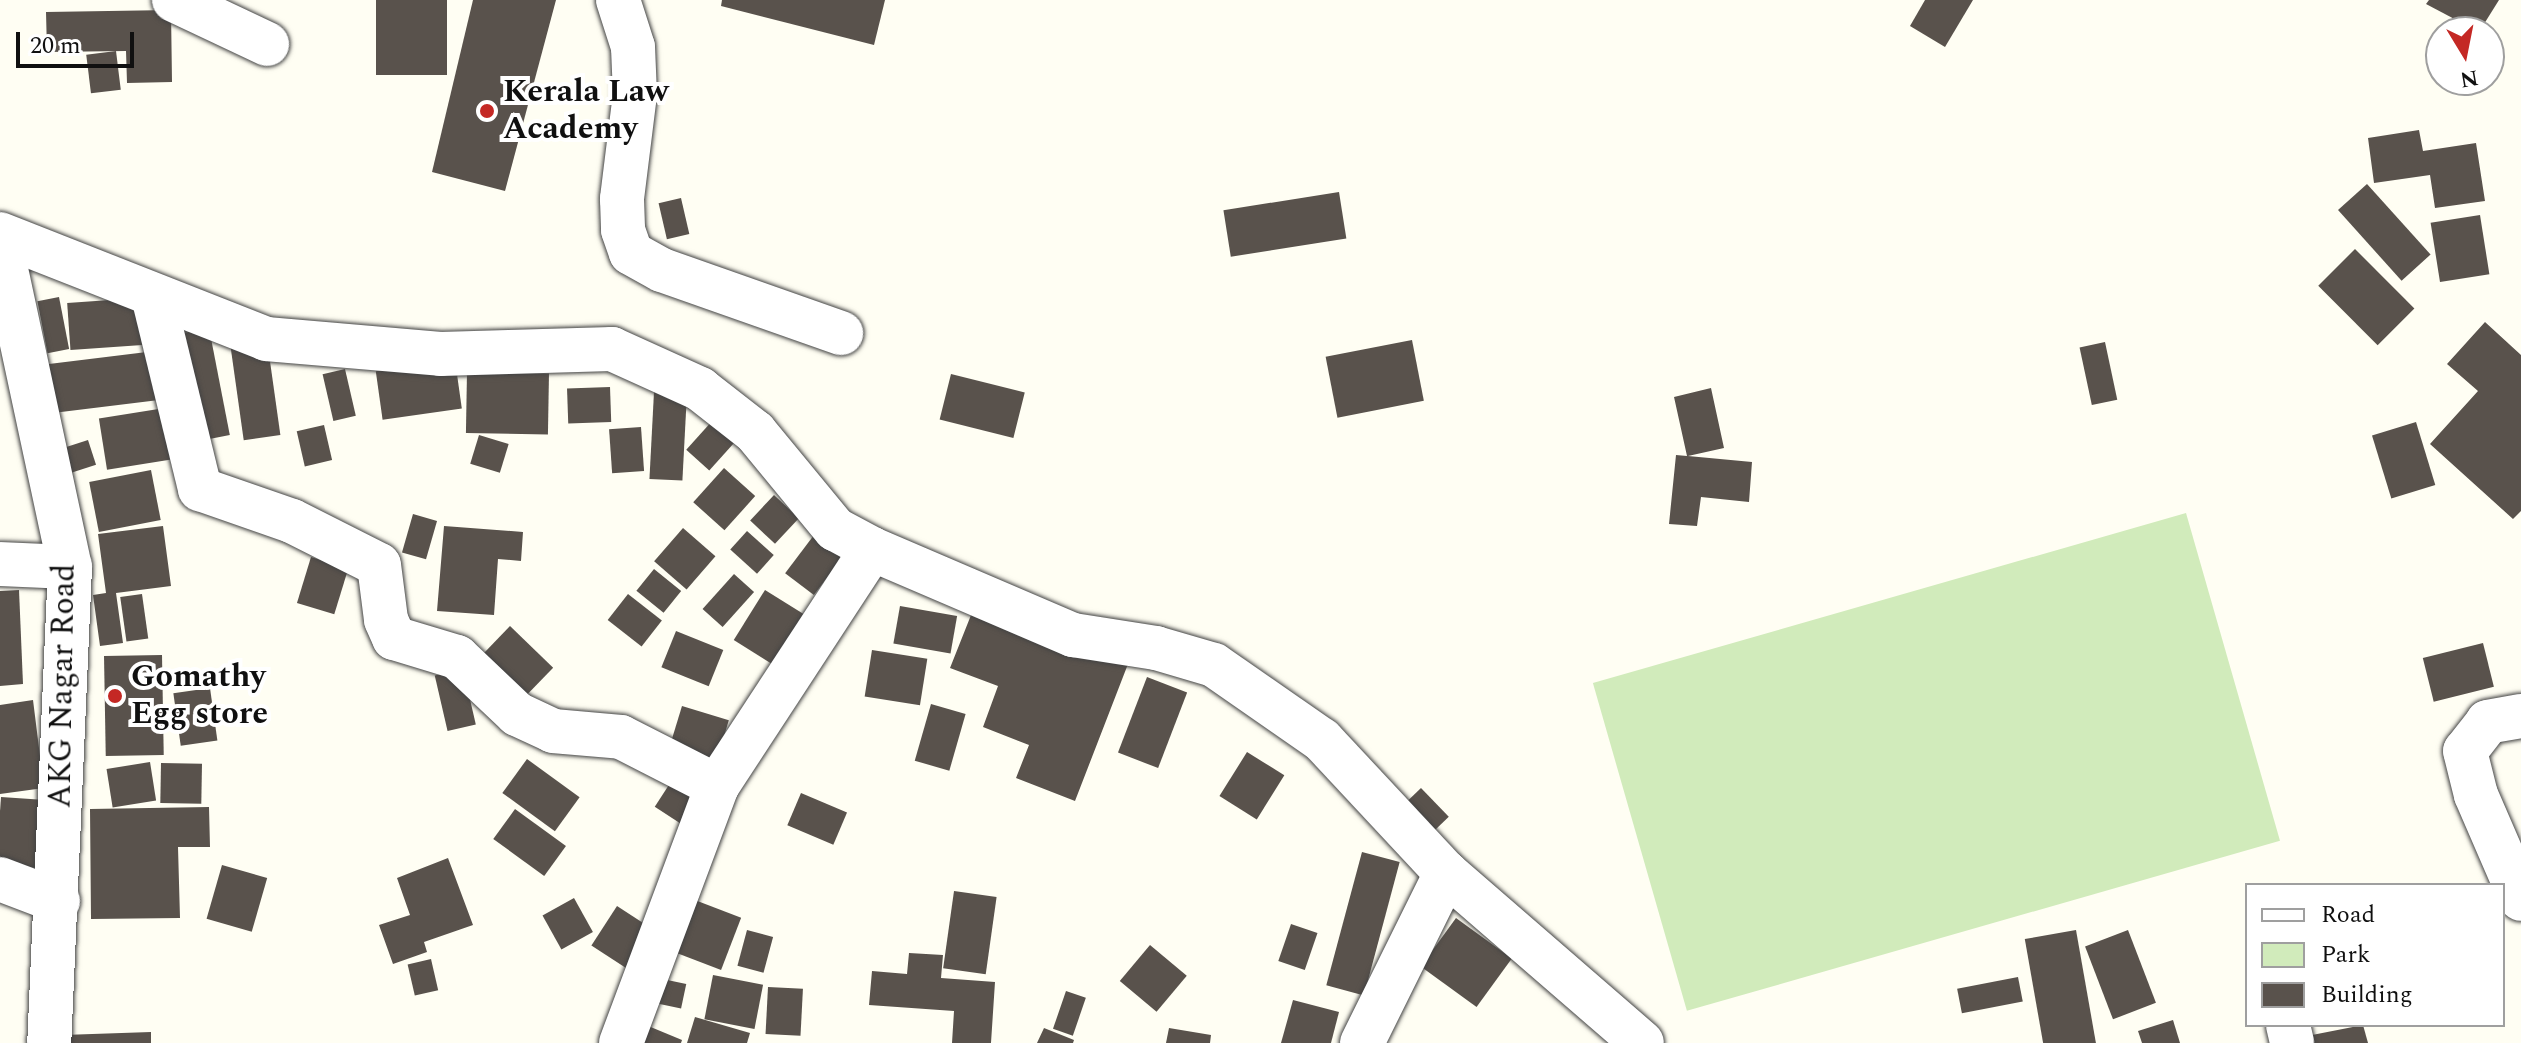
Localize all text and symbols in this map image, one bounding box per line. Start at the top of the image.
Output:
scale bar [20,16,138,66]
north arrow [2425,16,2505,96]
text: 20 m [30,28,81,64]
text: N [2457,60,2481,96]
place label: Kerala Law Academy [503,74,669,149]
marker: Kerala Law Academy [478,102,496,120]
street label: AKG Nagar Road [42,563,84,809]
place label: Gomathy Egg store [131,659,268,734]
marker: Gomathy Egg store [106,687,124,705]
legend [2245,883,2505,1027]
text: Road [2321,897,2375,933]
text: Park [2321,937,2371,973]
text: Building [2321,977,2413,1013]

